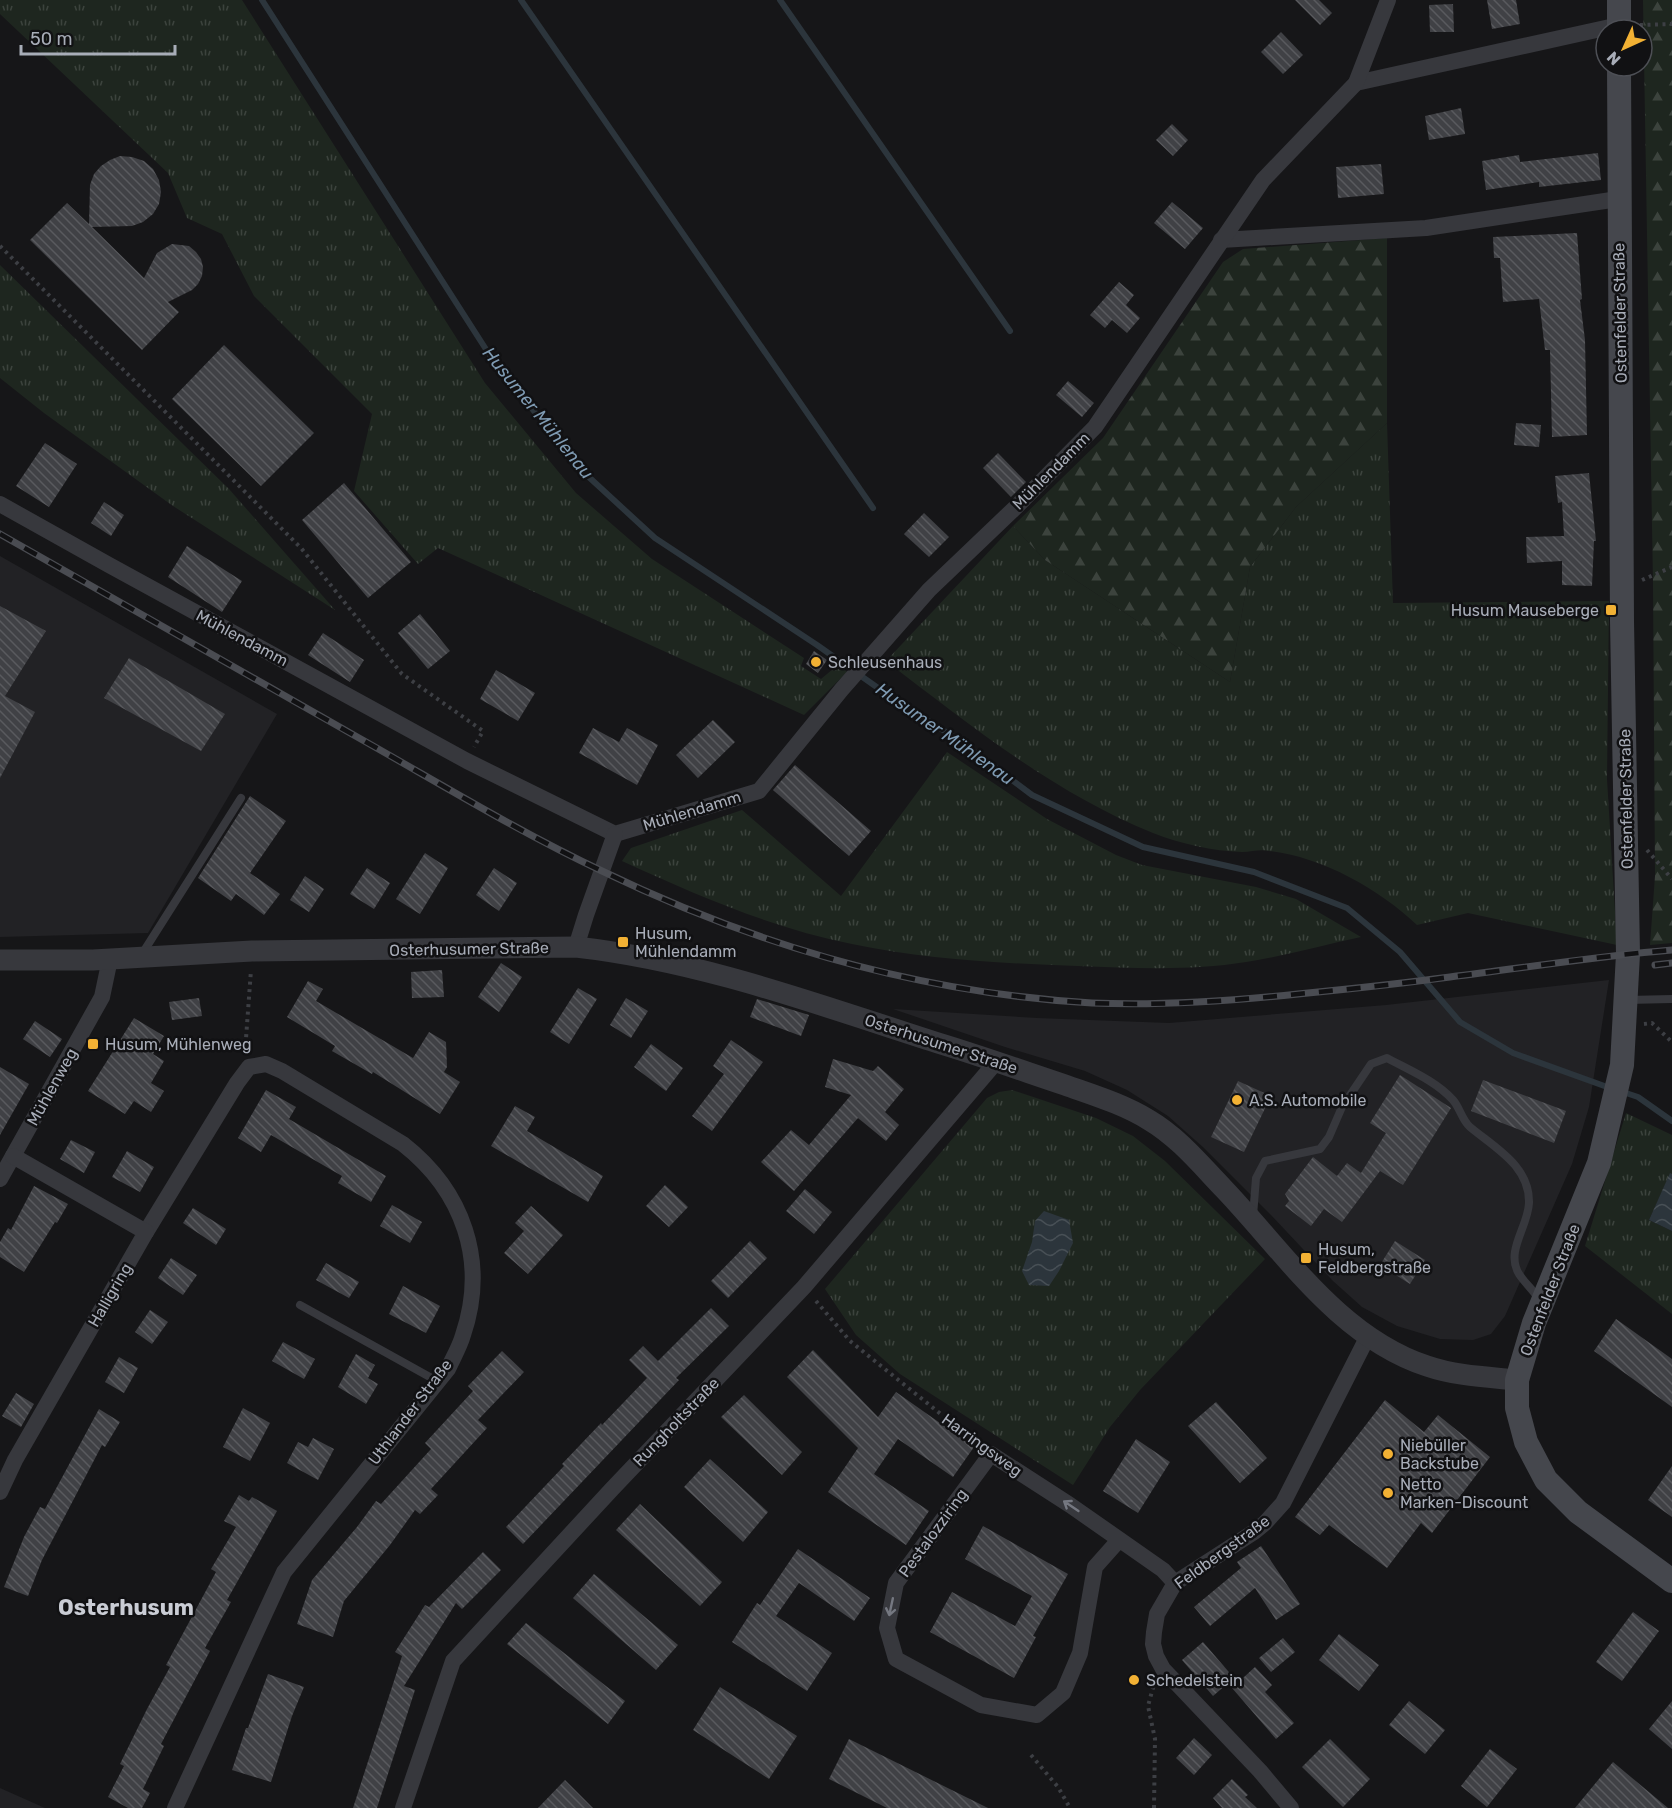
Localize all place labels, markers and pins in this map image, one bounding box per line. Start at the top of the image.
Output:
place label: Husum Mauseberge [1451,601,1599,620]
marker: Husum Mauseberge [1604,603,1618,617]
place label: Schleusenhaus [828,653,942,672]
marker: Schleusenhaus [809,655,823,669]
place label: Husum, Mühlendamm [635,924,736,961]
marker: Husum, Mühlendamm [616,935,630,949]
place label: Husum, Mühlenweg [105,1035,252,1054]
marker: Husum, Mühlenweg [86,1037,100,1051]
place label: A.S. Automobile [1249,1091,1367,1110]
marker: A.S. Automobile [1230,1093,1244,1107]
place label: Husum, Feldbergstraße [1318,1240,1431,1277]
marker: Husum, Feldbergstraße [1299,1251,1313,1265]
place label: Niebüller Backstube [1400,1436,1479,1473]
marker: Niebüller Backstube [1381,1447,1395,1461]
place label: Netto Marken-Discount [1400,1475,1528,1512]
marker: Netto Marken-Discount [1381,1486,1395,1500]
place label: Schedelstein [1146,1671,1243,1690]
marker: Schedelstein [1127,1673,1141,1687]

